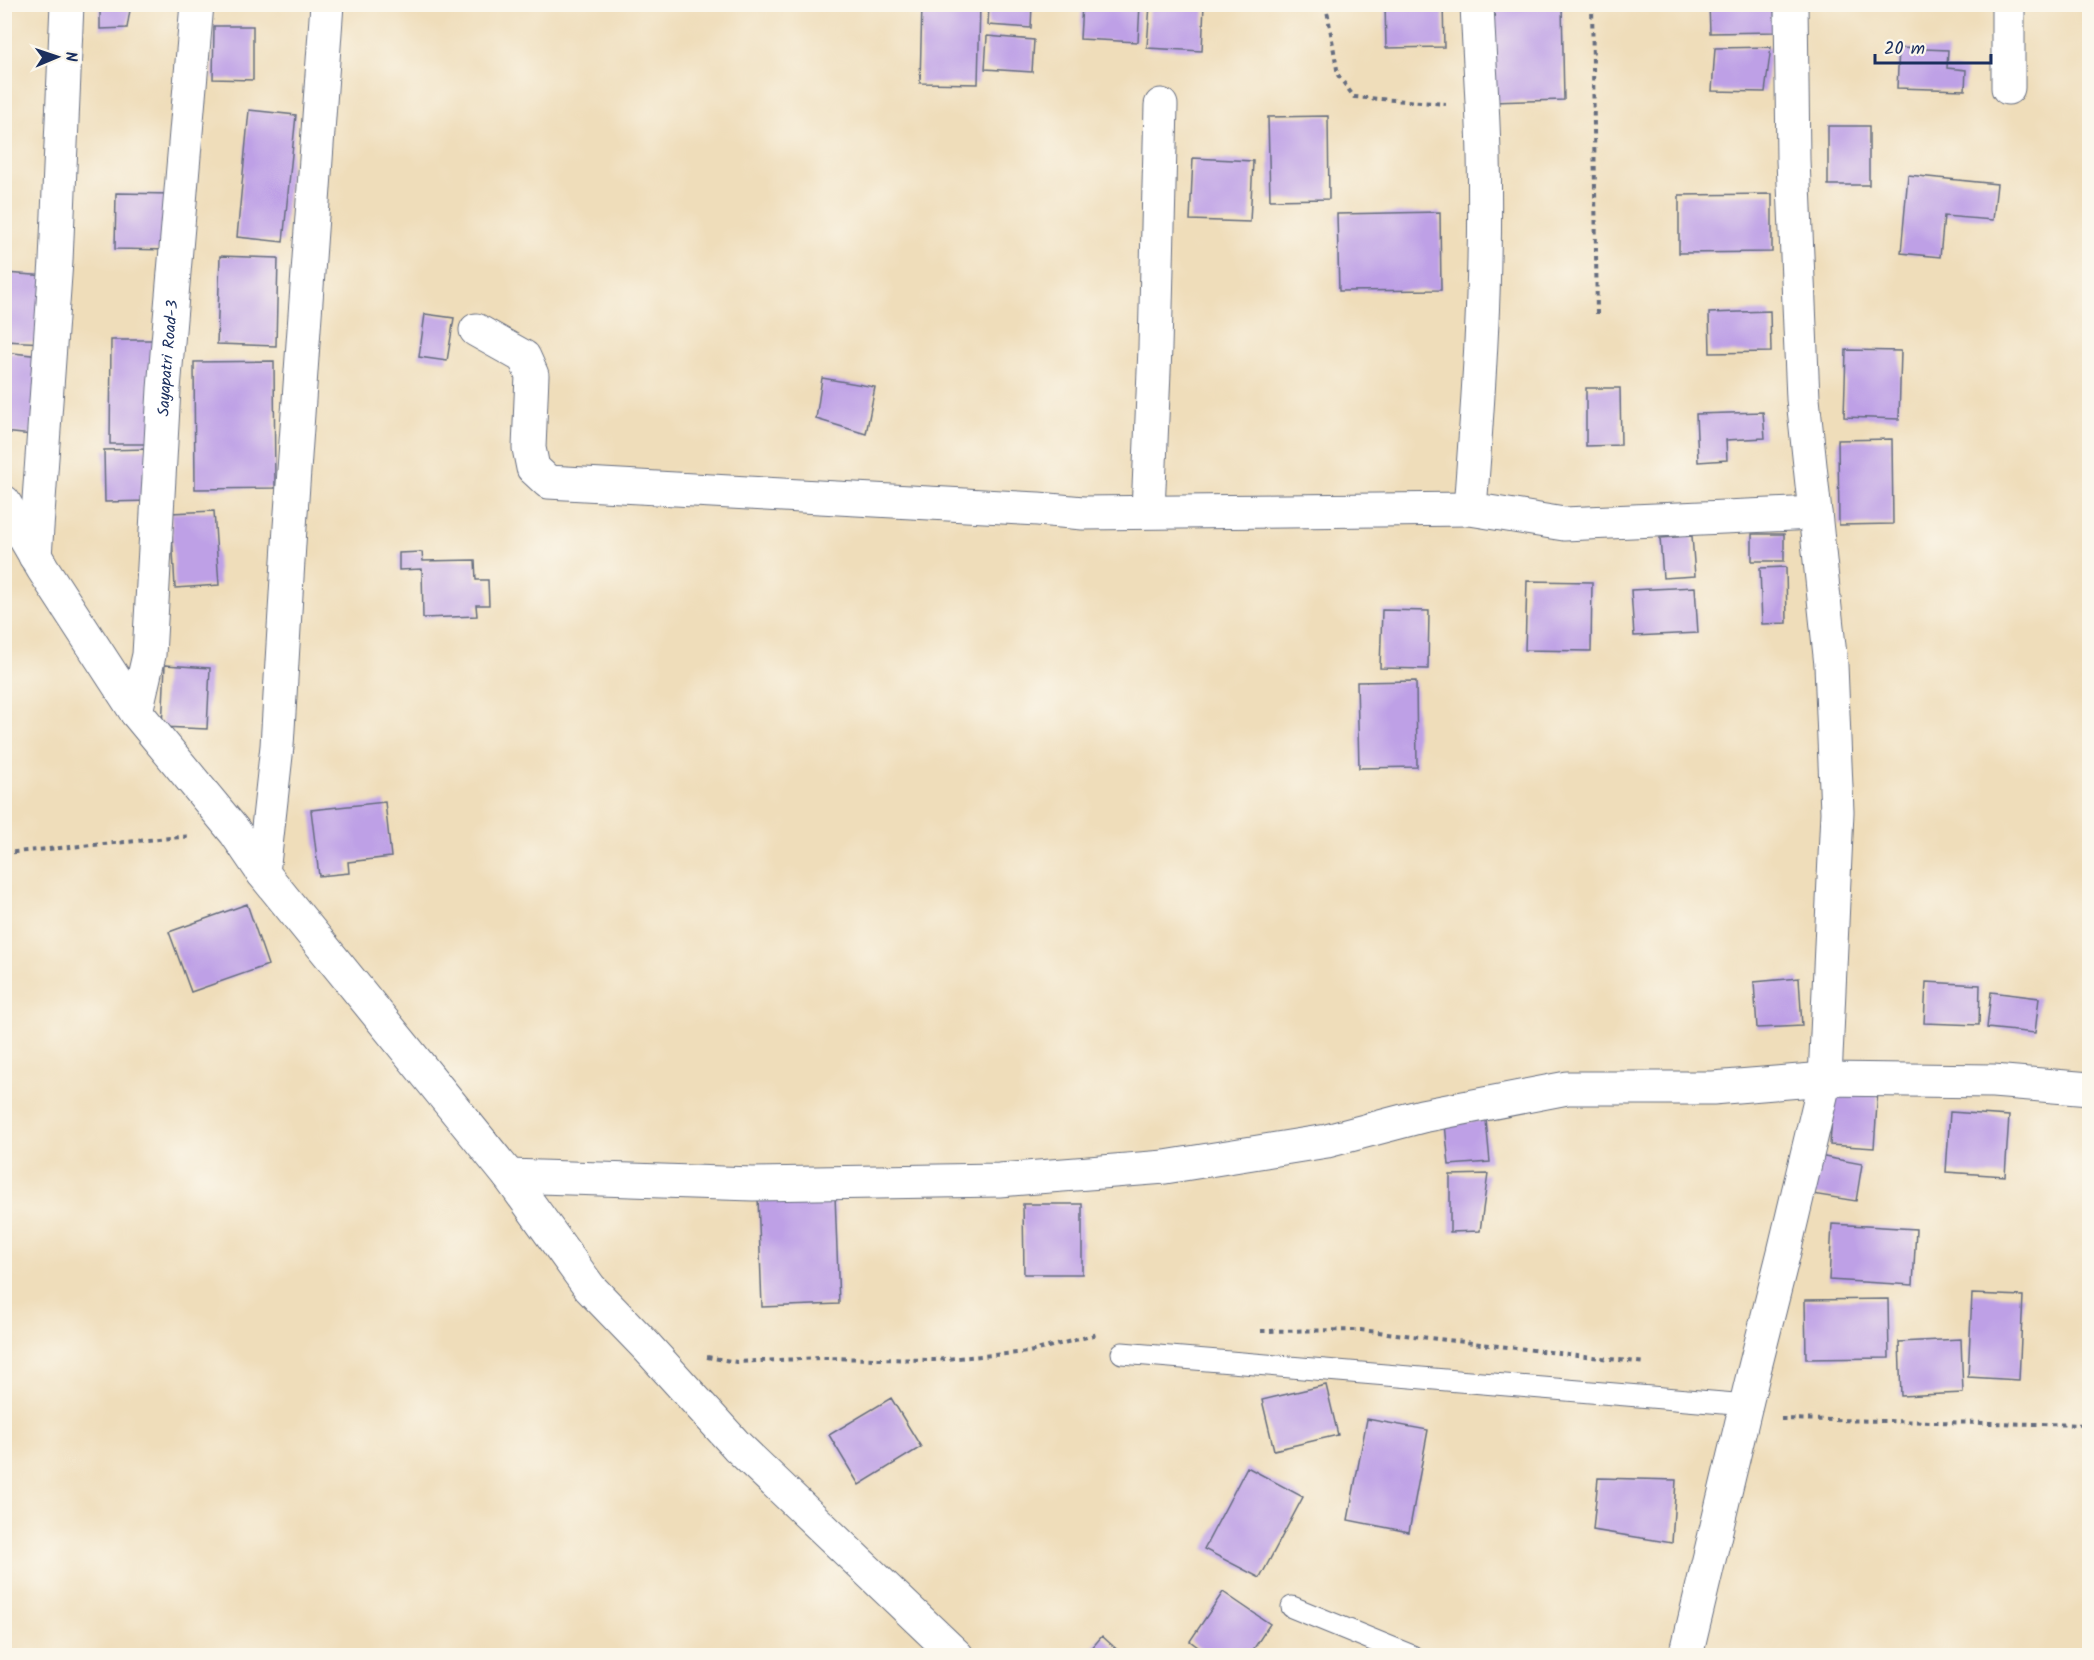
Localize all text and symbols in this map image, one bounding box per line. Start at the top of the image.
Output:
north arrow [27,27,87,87]
scale bar [1875,27,1990,65]
text: 20 m [1884,35,1925,64]
text: N [58,51,83,62]
street label: Sayapatri Road-3 [151,299,186,417]

